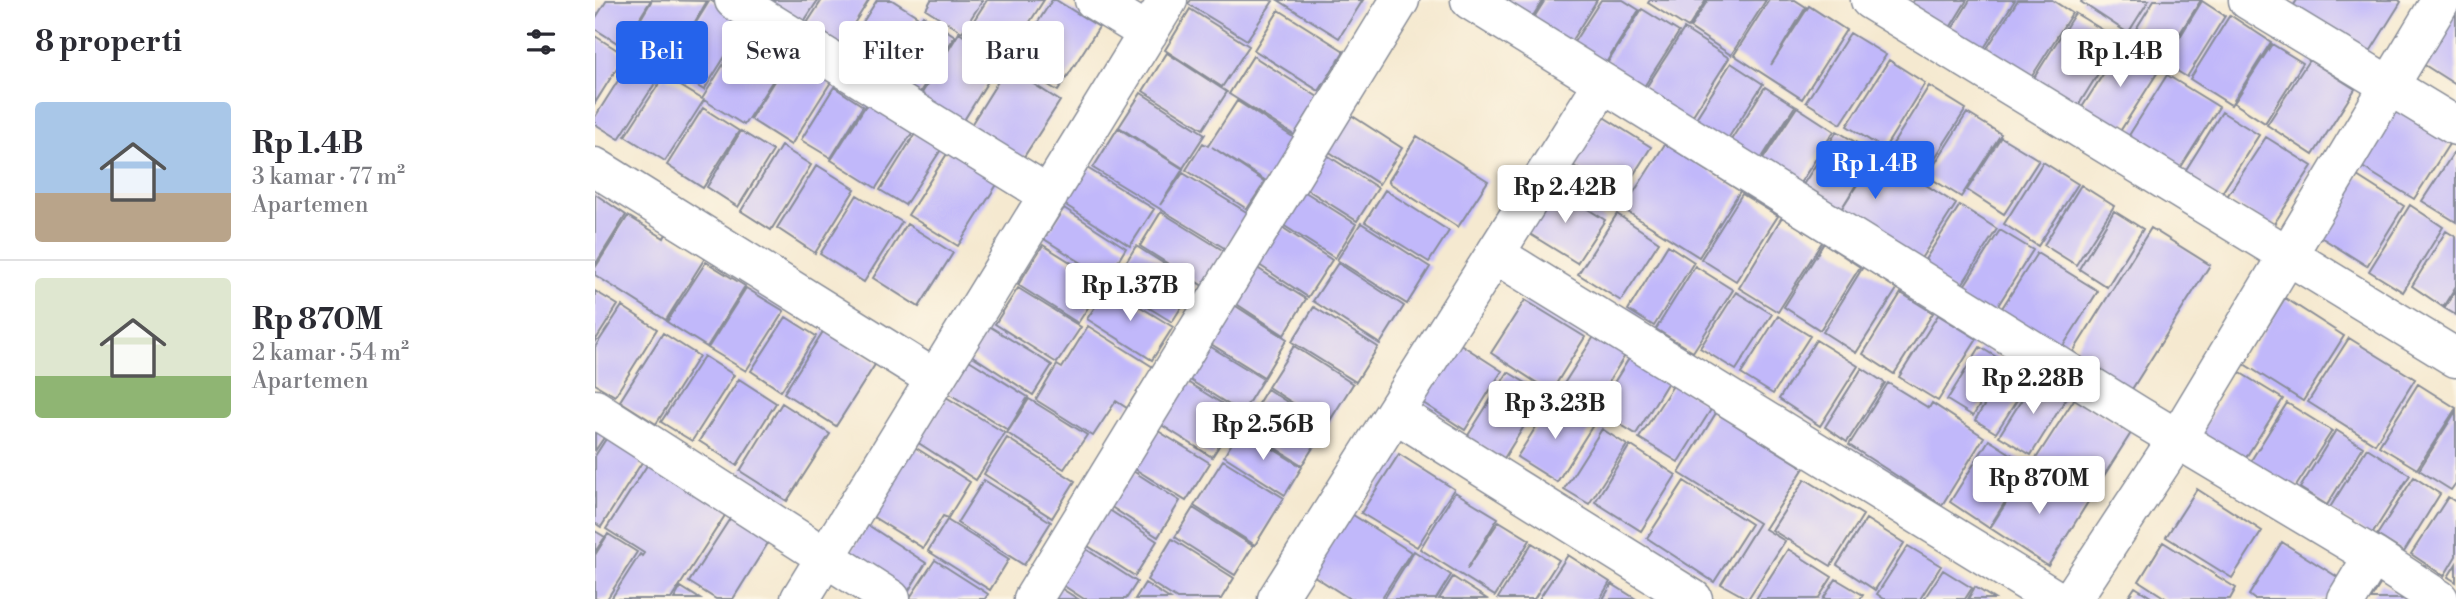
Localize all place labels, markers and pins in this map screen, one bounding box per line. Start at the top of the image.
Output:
pin: Rp 1.4B [2055,29,2185,89]
pin: Rp 1.4B [1810,142,1940,201]
pin: Rp 2.42B [1493,166,1637,225]
pin: Rp 1.37B [1058,264,1202,323]
pin: Rp 2.28B [1961,356,2105,416]
pin: Rp 3.23B [1483,382,1627,441]
pin: Rp 2.56B [1191,402,1335,462]
pin: Rp 870M [1974,456,2104,516]

